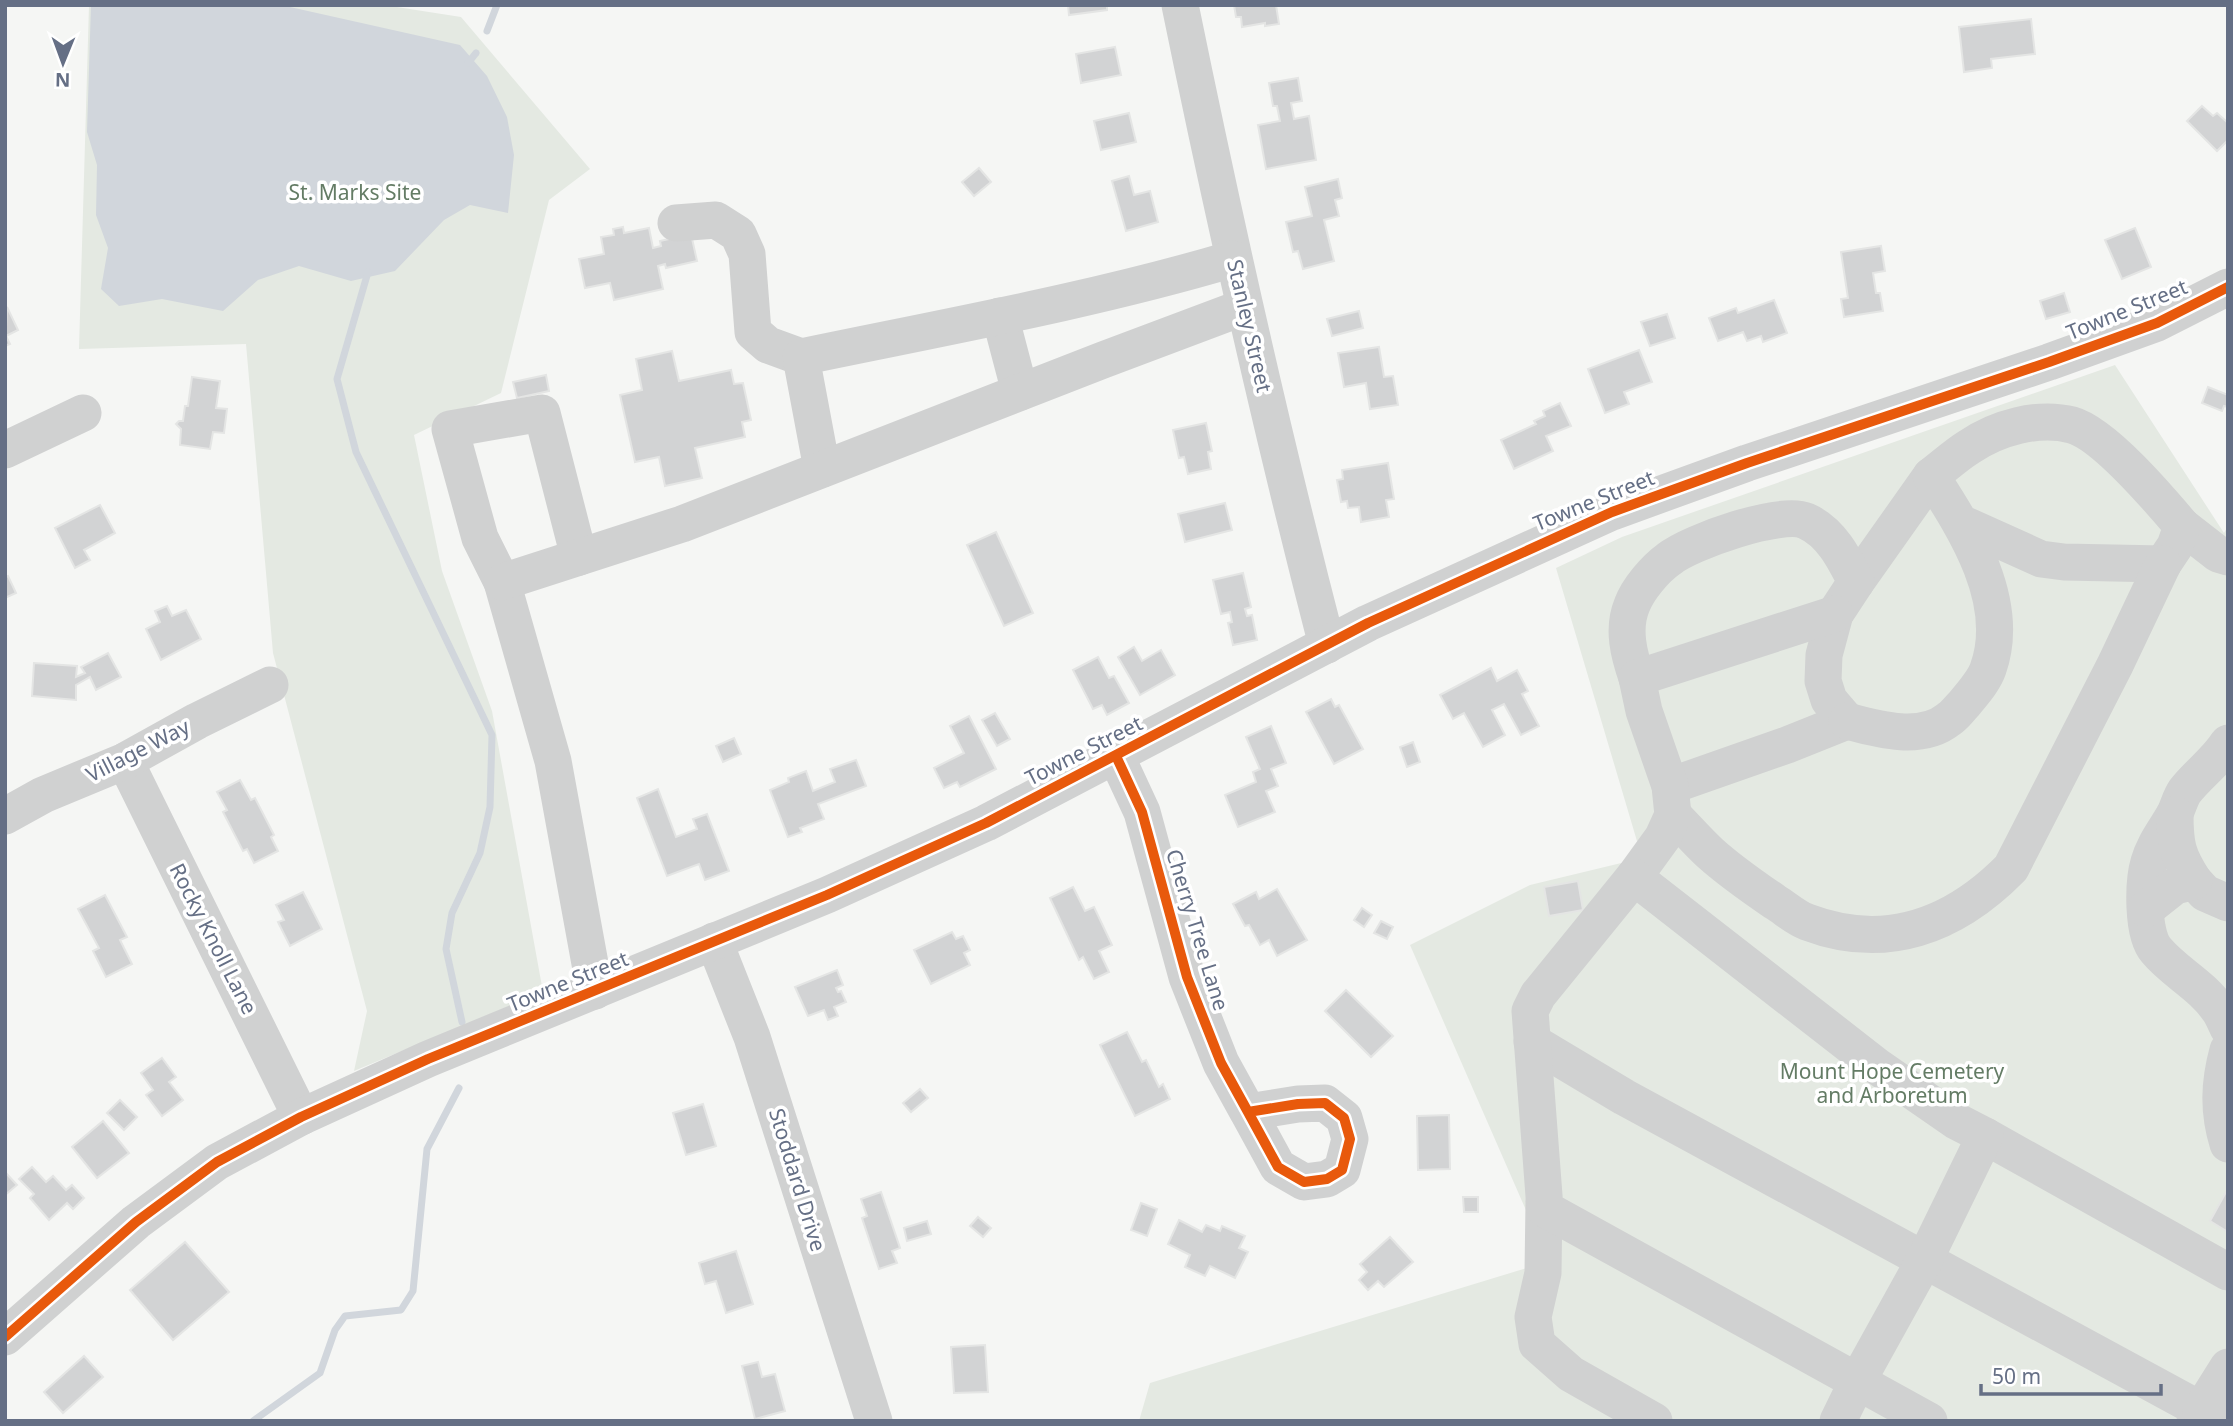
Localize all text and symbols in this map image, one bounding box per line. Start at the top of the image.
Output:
north arrow [28,28,98,98]
text: N [55,67,71,93]
park label: St. Marks Site [289,178,421,206]
street label: Stanley Street [1221,257,1279,395]
street label: Towne Street [2062,272,2192,346]
street label: Towne Street [1529,463,1659,537]
street label: Towne Street [1020,708,1147,792]
street label: Village Way [81,712,194,788]
street label: Cherry Tree Lane [1160,846,1236,1014]
street label: Rocky Knoll Lane [164,858,264,1019]
street label: Towne Street [503,944,633,1018]
park label: Mount Hope Cemetery and Arboretum [1780,1057,2005,1109]
street label: Stoddard Drive [763,1105,833,1255]
scale bar [1981,1352,2161,1396]
text: 50 m [1992,1362,2041,1390]

